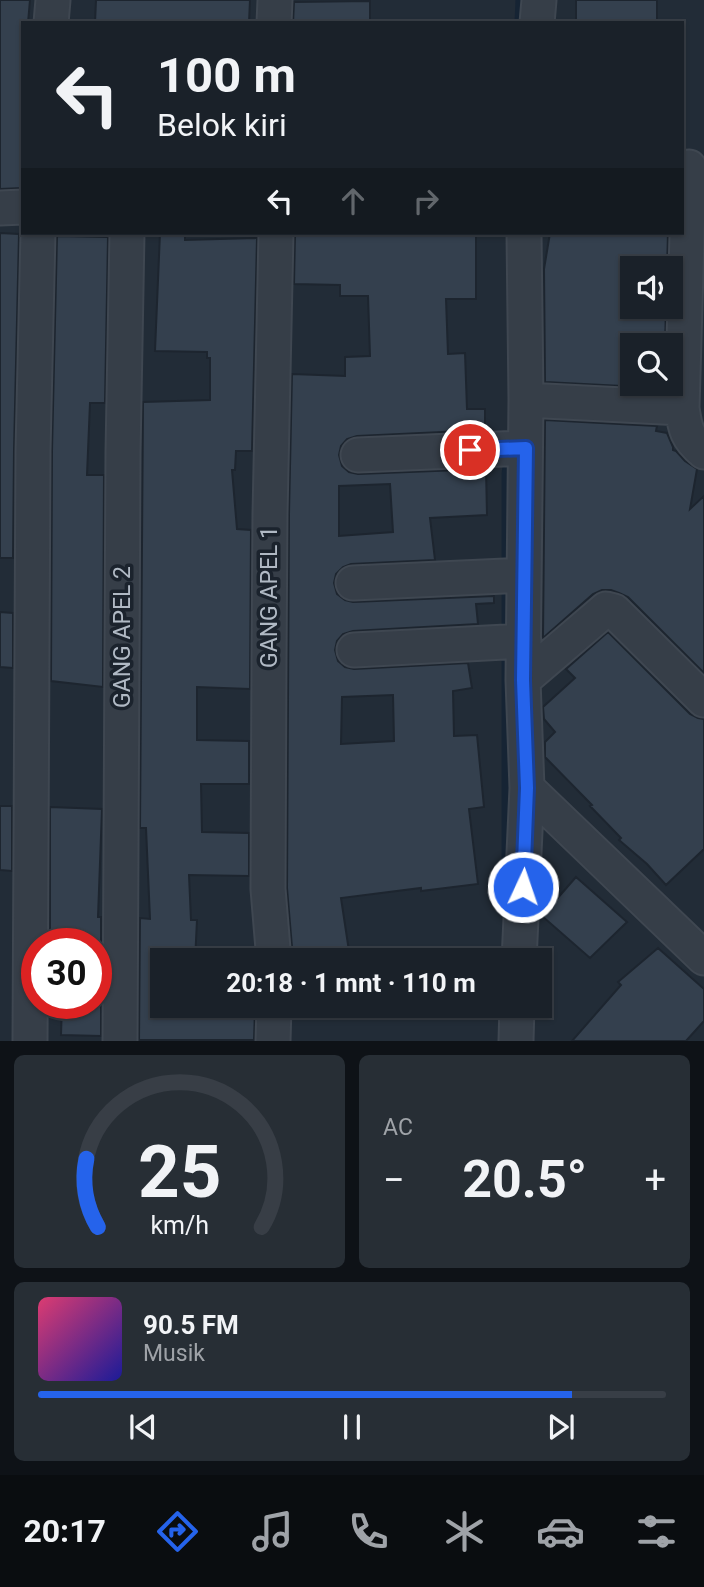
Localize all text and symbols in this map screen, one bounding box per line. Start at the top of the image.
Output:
text: 100 m [157,47,296,104]
icon: left [42,49,133,140]
text: Belok kiri [157,106,287,144]
icon: left [261,182,299,220]
icon: ahead [334,182,372,220]
icon: right [407,182,445,220]
map controls [620,256,683,396]
button: sound [620,256,683,319]
button: search [620,333,683,396]
pin [440,420,500,480]
icon: arrive [451,431,489,469]
street label: GANG APEL 1 [256,526,283,668]
street label: GANG APEL 2 [109,566,136,708]
position arrow [486,850,560,924]
speed limit sign: 30 [21,928,112,1019]
text: 20:18 · 1 mnt · 110 m [226,968,476,998]
text: AC [383,1114,413,1141]
text: 25 [138,1130,221,1216]
text: 20.5° [462,1149,587,1210]
text: − [383,1158,405,1202]
text: + [644,1158,666,1202]
text: km/h [150,1211,209,1240]
text: 90.5 FM [143,1310,239,1340]
text: Musik [143,1340,205,1367]
icon: previous [124,1408,162,1446]
icon: pause [333,1408,371,1446]
icon: next [542,1408,580,1446]
icon: directions [153,1507,202,1556]
icon: music [248,1507,297,1556]
icon: phone [344,1507,393,1556]
icon: climate [440,1507,489,1556]
icon: car [536,1507,585,1556]
icon: filters [632,1507,681,1556]
text: 20:17 [23,1512,106,1550]

